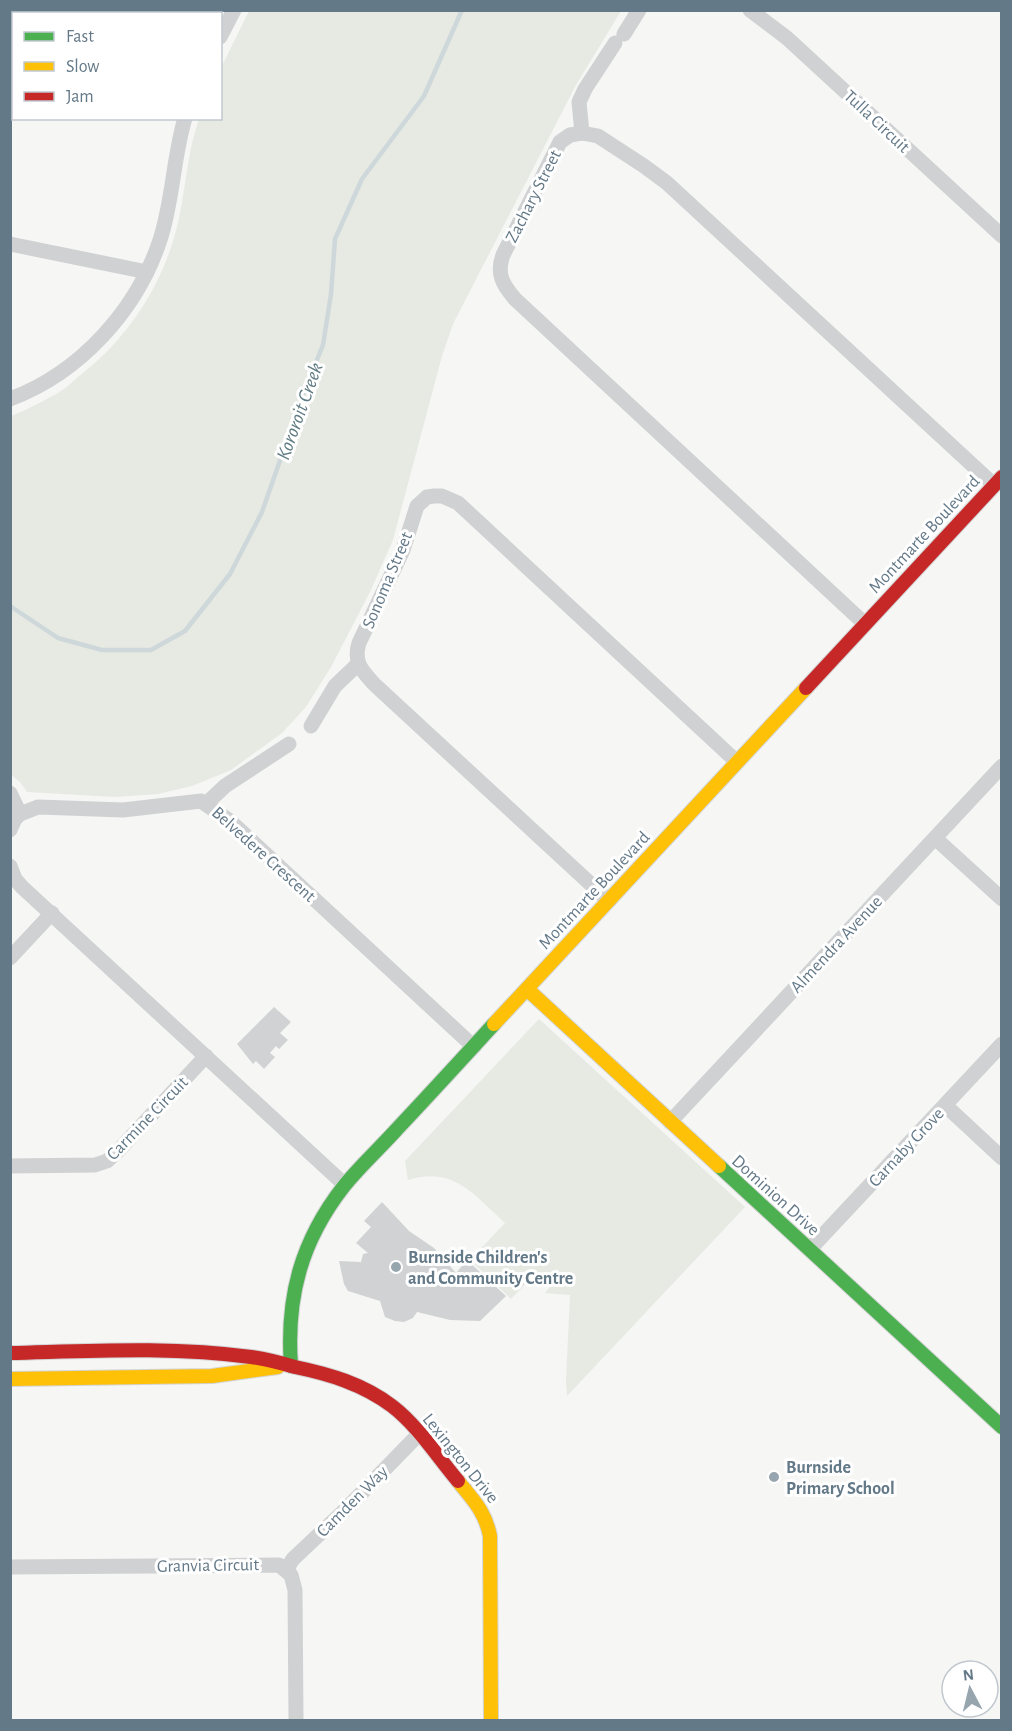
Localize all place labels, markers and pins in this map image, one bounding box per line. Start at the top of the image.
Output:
place label: Burnside Children's and Community Centre [408,1249,573,1288]
marker: Burnside Children's and Community Centre [389,1260,403,1274]
place label: Burnside Primary School [786,1459,895,1498]
marker: Burnside Primary School [767,1470,781,1484]

